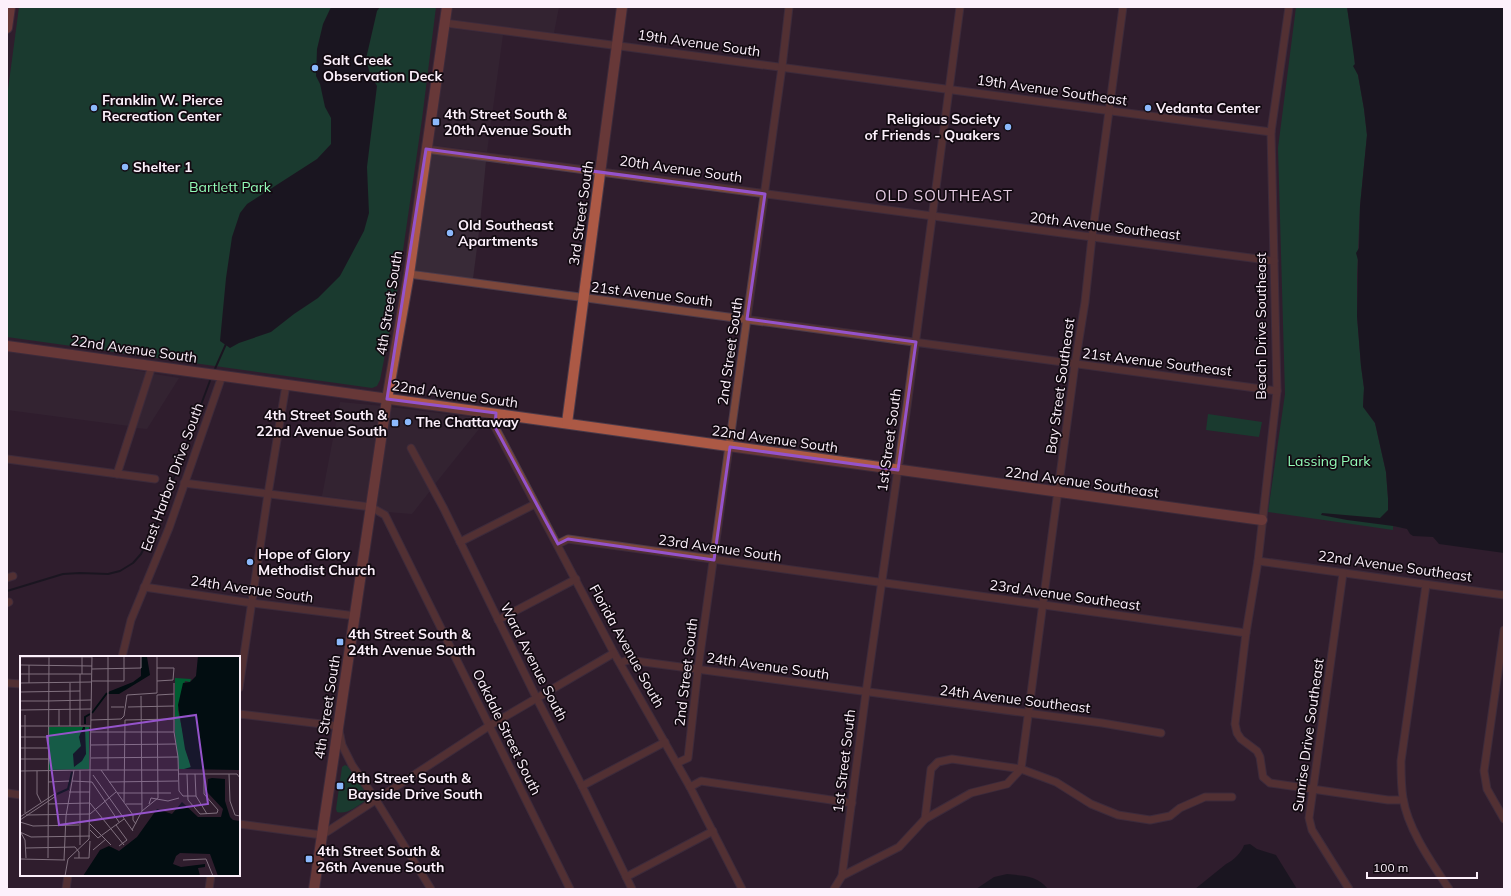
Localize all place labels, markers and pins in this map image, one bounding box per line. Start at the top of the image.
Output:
place label: Salt Creek Observation Deck [323,51,442,85]
marker: Salt Creek Observation Deck [310,63,320,73]
place label: Franklin W. Pierce Recreation Center [102,91,223,125]
place label: Vedanta Center [1155,99,1261,117]
marker: Franklin W. Pierce Recreation Center [89,103,99,113]
marker: Vedanta Center [1143,103,1153,113]
place label: 4th Street South & 20th Avenue South [444,105,571,139]
place label: Religious Society of Friends - Quakers [864,110,1000,144]
marker: 4th Street South & 20th Avenue South [431,117,441,127]
marker: Religious Society of Friends - Quakers [1003,122,1013,132]
place label: Shelter 1 [133,158,192,176]
marker: Shelter 1 [120,162,130,172]
place label: Old Southeast Apartments [458,216,554,250]
marker: Old Southeast Apartments [445,228,455,238]
place label: 4th Street South & 22nd Avenue South [256,406,387,440]
place label: The Chattaway [416,413,519,431]
marker: The Chattaway [403,417,413,427]
marker: 4th Street South & 22nd Avenue South [390,418,400,428]
place label: Hope of Glory Methodist Church [258,545,376,579]
marker: Hope of Glory Methodist Church [245,557,255,567]
place label: 4th Street South & 24th Avenue South [348,625,475,659]
marker: 4th Street South & 24th Avenue South [335,637,345,647]
place label: 4th Street South & Bayside Drive South [348,769,483,803]
marker: 4th Street South & Bayside Drive South [335,781,345,791]
place label: 4th Street South & 26th Avenue South [317,842,444,876]
marker: 4th Street South & 26th Avenue South [304,854,314,864]

